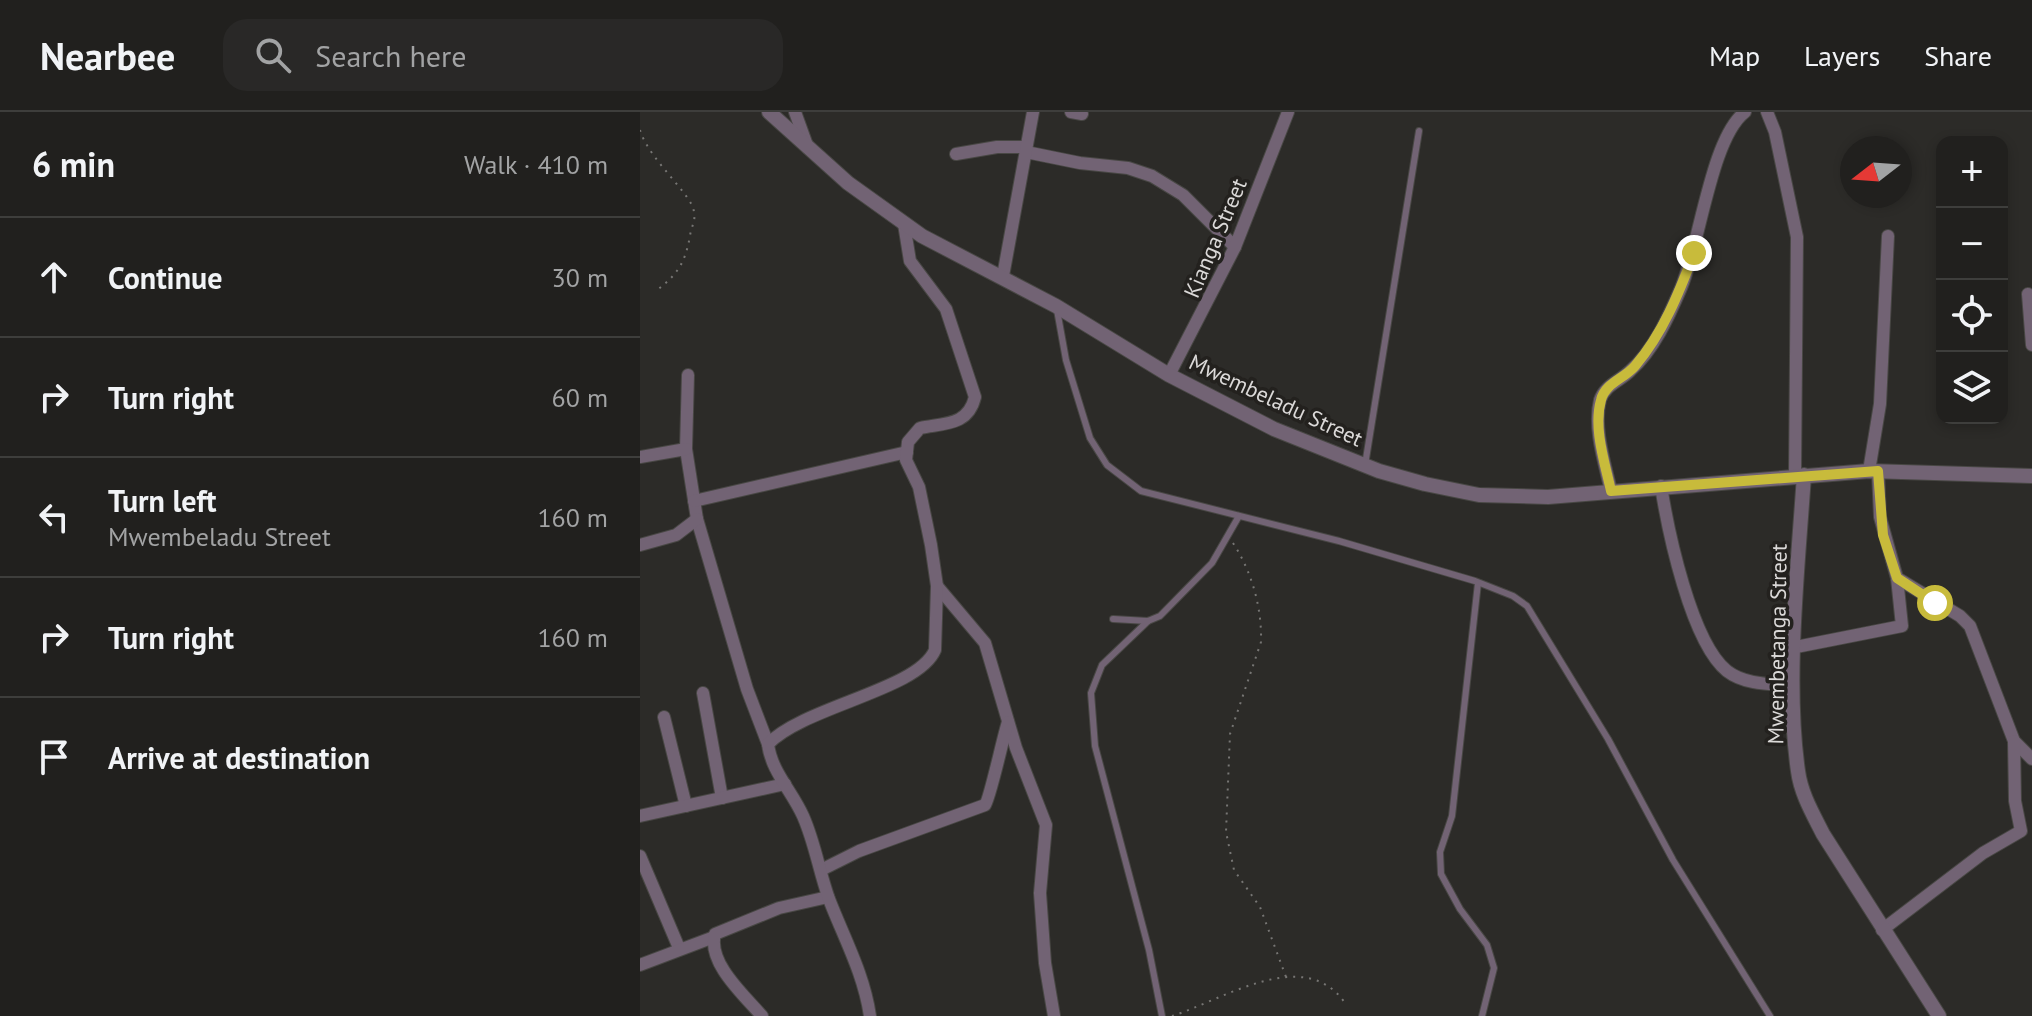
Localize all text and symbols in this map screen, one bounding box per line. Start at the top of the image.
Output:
search box [223,19,783,91]
text: Nearbee [40,31,175,80]
icon: search [251,33,295,77]
text: Search here [315,36,467,75]
text: Map [1709,37,1760,74]
text: Layers [1804,37,1880,74]
text: Share [1924,37,1992,74]
north arrow [1840,136,1912,208]
map controls [1936,136,2008,424]
button: + [1936,136,2008,208]
text: 6 min [32,142,115,186]
text: Walk · 410 m [464,148,608,181]
street label: Kianga Street [1177,174,1253,302]
button: − [1936,208,2008,280]
route end [1676,235,1712,271]
icon: ahead [32,255,76,299]
text: Continue [108,258,222,297]
text: 30 m [552,261,608,294]
button: locate [1936,280,2008,352]
street label: Mwembeladu Street [1185,347,1368,453]
button: layers [1936,352,2008,424]
icon: right [32,375,76,419]
text: Turn right [108,378,234,417]
text: 60 m [552,381,608,414]
text: Turn left [108,481,216,520]
icon: left [32,495,76,539]
text: 160 m [537,501,608,534]
text: Mwembeladu Street [108,520,331,553]
street label: Mwembetanga Street [1761,543,1793,745]
route start [1917,585,1953,621]
icon: right [32,615,76,659]
text: Turn right [108,618,234,657]
text: 160 m [537,621,608,654]
icon: arrive [32,735,76,779]
text: Arrive at destination [108,738,370,777]

